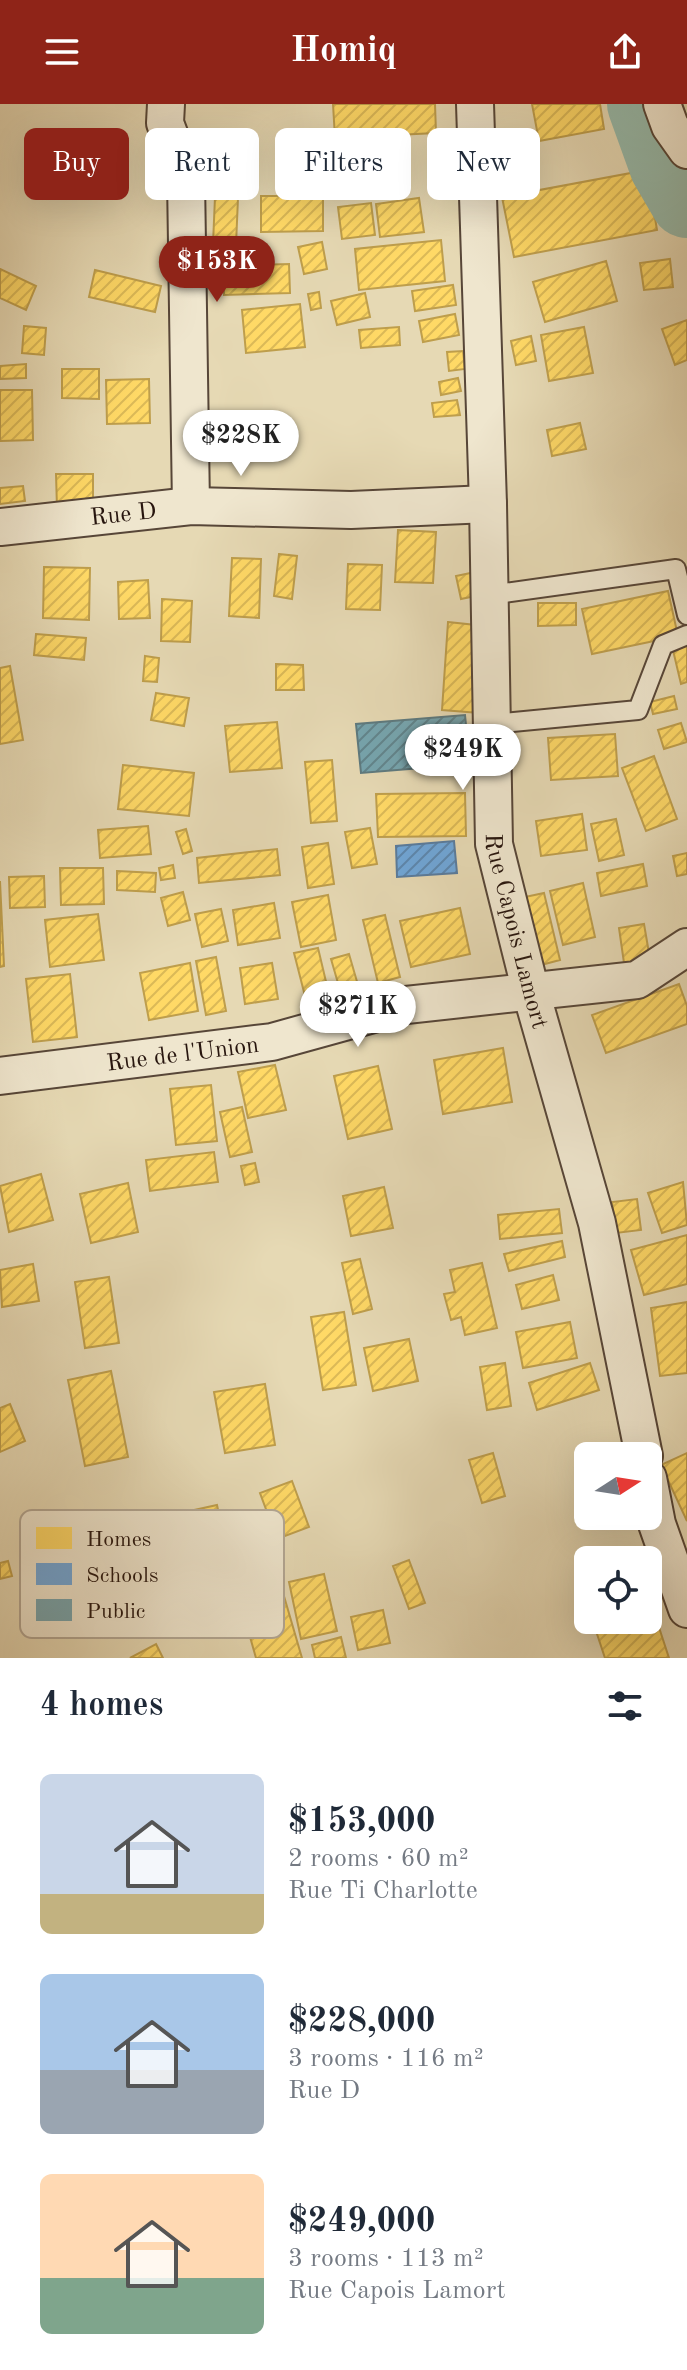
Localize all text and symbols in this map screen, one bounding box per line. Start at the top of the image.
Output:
icon: menu [40,30,84,74]
icon: share [603,30,647,74]
text: Homiq [290,34,397,70]
chip: Buy [24,128,129,200]
chip: Rent [145,128,259,200]
chip: Filters [275,128,411,200]
chip: New [427,128,540,200]
pin: $153K [161,236,273,304]
text: $153K [177,249,257,275]
pin: $228K [185,410,297,478]
text: $228K [201,423,281,449]
street label: Rue D [89,500,158,531]
pin: $249K [407,724,519,792]
text: $249K [423,737,503,763]
street label: Rue Capois Lamort [480,833,551,1032]
pin: $271K [302,981,414,1049]
text: $271K [318,994,398,1020]
street label: Rue de l'Union [105,1034,260,1077]
north arrow [574,1442,662,1530]
map controls [574,1442,662,1634]
legend [20,1510,284,1638]
text: Homes [86,1529,151,1551]
button: locate [574,1546,662,1634]
text: Schools [86,1565,159,1587]
text: Public [86,1601,145,1623]
icon: filters [603,1684,647,1728]
text: 4 homes [40,1689,163,1723]
text: $153,000 [288,1805,436,1839]
icon: home [104,1806,200,1902]
text: 2 rooms · 60 m² [288,1846,469,1872]
text: Rue Ti Charlotte [288,1878,478,1904]
text: $228,000 [288,2005,436,2039]
icon: home [104,2006,200,2102]
text: 3 rooms · 116 m² [288,2046,484,2072]
text: Rue D [288,2078,360,2104]
text: $249,000 [288,2205,436,2239]
icon: home [104,2206,200,2302]
text: 3 rooms · 113 m² [288,2246,484,2272]
text: Rue Capois Lamort [288,2278,506,2304]

